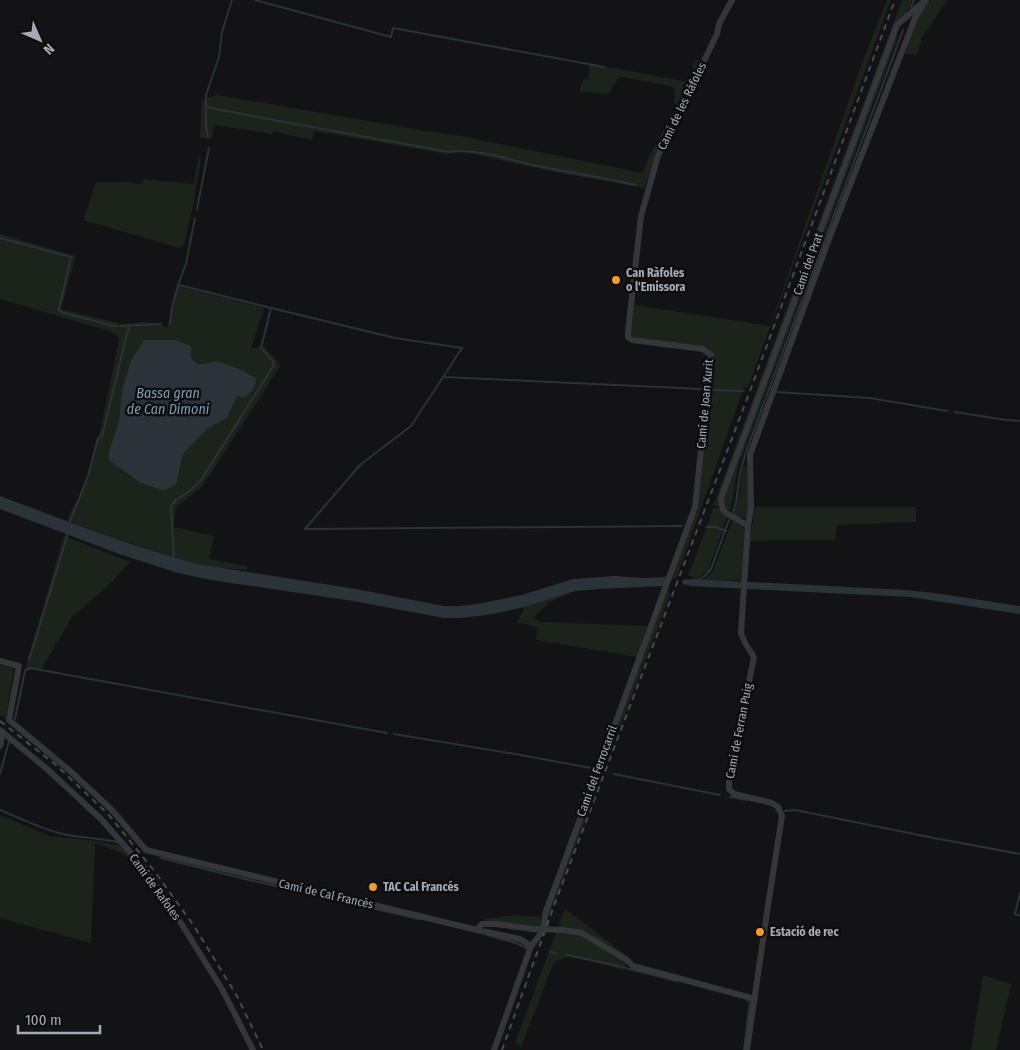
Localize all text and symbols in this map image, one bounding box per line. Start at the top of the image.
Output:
north arrow [15,15,65,65]
text: N [40,40,58,58]
street label: Camí de les Ràfoles [655,60,709,152]
street label: Camí del Prat [790,231,826,297]
place label: Can Ràfoles o l'Emissora [626,266,685,294]
marker: Can Ràfoles o l'Emissora [610,274,622,286]
street label: Camí de Joan Xurit [694,359,716,449]
water label: Bassa gran de Can Dimoni [127,385,210,418]
street label: Camí de Ferran Puig [723,682,755,780]
street label: Camí del Ferrocarril [574,724,620,818]
street label: Camí de Rafoles [126,851,184,923]
street label: Camí de Cal Francès [277,876,375,912]
place label: TAC Cal Francés [383,880,459,894]
marker: TAC Cal Francés [367,881,379,893]
place label: Estació de rec [770,925,839,939]
marker: Estació de rec [754,926,766,938]
scale bar [18,1002,100,1034]
text: 100 m [25,1011,62,1029]

